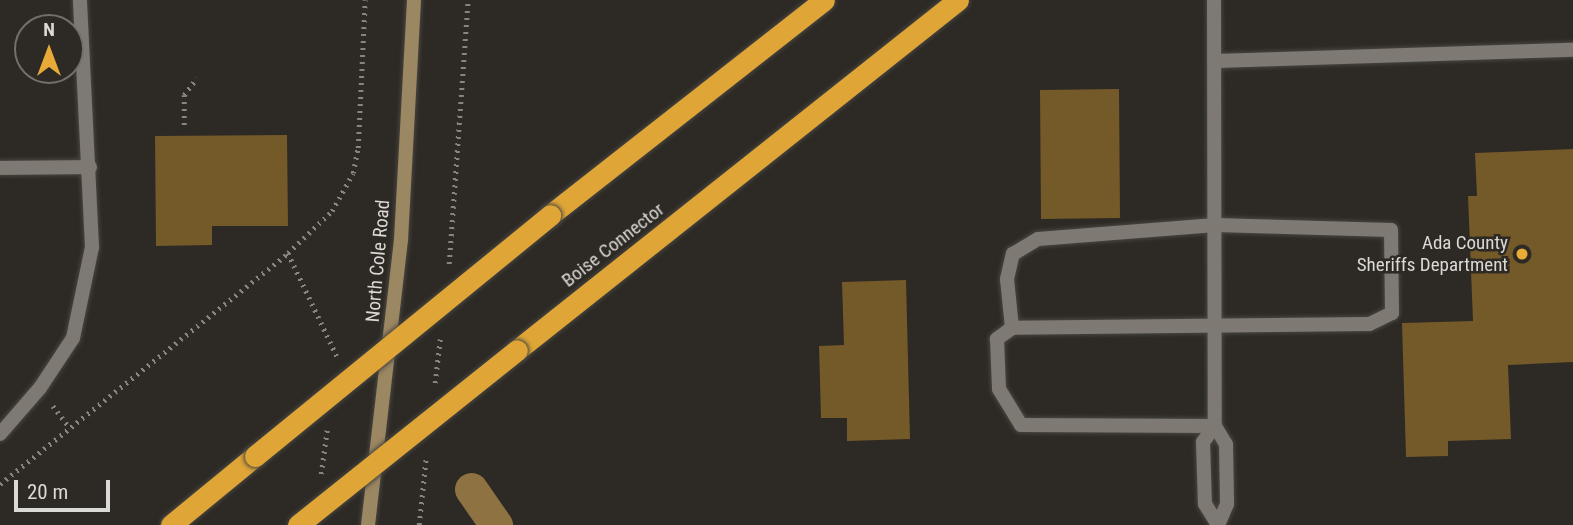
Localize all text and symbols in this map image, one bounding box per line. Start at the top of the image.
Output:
north arrow [14,14,84,84]
text: N [43,18,55,41]
street label: Boise Connector [557,198,669,292]
street label: North Cole Road [361,199,395,323]
place label: Ada County Sheriffs Department [1357,232,1508,276]
marker: Ada County Sheriffs Department [1514,246,1530,262]
scale bar [18,466,114,510]
text: 20 m [27,480,68,504]

